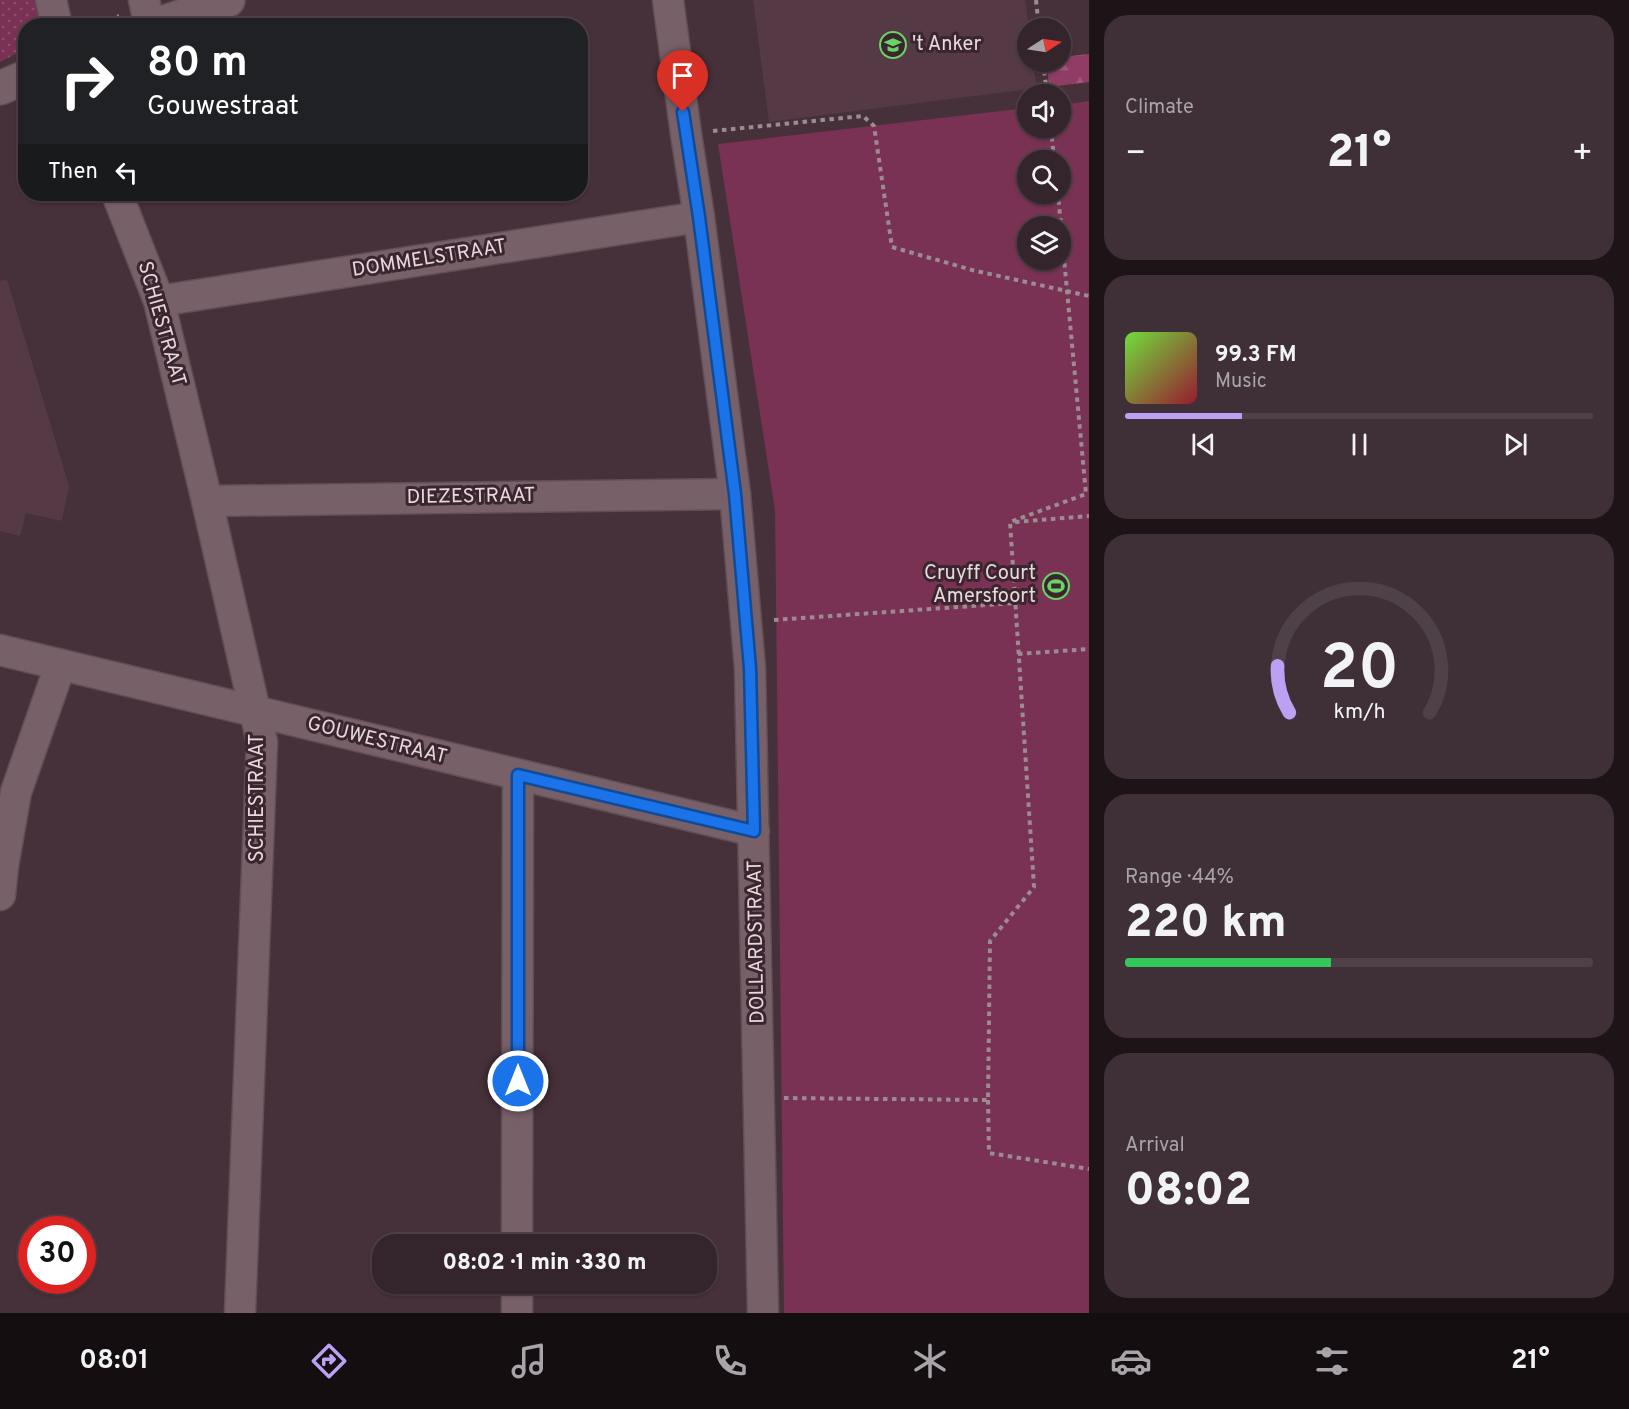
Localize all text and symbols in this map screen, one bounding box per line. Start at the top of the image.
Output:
north arrow [1017,18,1071,72]
map controls [1017,18,1071,270]
school or university icon: 't Anker [878,30,908,60]
place label: 't Anker [912,32,982,58]
text: 80 m [147,38,248,91]
icon: right [48,42,126,120]
pin [657,50,708,112]
icon: arrive [666,59,699,92]
button: sound [1017,84,1071,138]
text: Gouwestraat [147,90,299,124]
text: Climate [1125,95,1194,121]
text: 21° [1327,126,1391,183]
text: − [1125,134,1146,176]
text: + [1572,134,1593,176]
button: search [1017,150,1071,204]
icon: left [110,156,143,189]
text: Then [48,159,98,186]
button: layers [1017,216,1071,270]
street label: DOMMELSTRAAT [350,234,508,284]
street label: SCHIESTRAAT [131,259,191,389]
text: 99.3 FM [1215,342,1297,369]
text: Music [1215,369,1267,395]
icon: previous [1187,428,1220,461]
icon: pause [1343,428,1376,461]
icon: next [1499,428,1532,461]
street label: DIEZESTRAAT [407,483,535,511]
place label: Cruyff Court Amersfoort [924,561,1036,610]
sports icon: Cruyff Court Amersfoort [1041,571,1071,601]
text: 20 [1319,633,1399,712]
text: km/h [1333,700,1385,727]
street label: GOUWESTRAAT [304,711,450,771]
street label: SCHIESTRAAT [245,734,271,862]
street label: DOLLARDSTRAAT [743,860,771,1024]
text: Range · 44% [1125,865,1234,891]
text: 220 km [1125,896,1287,953]
position arrow [486,1049,550,1113]
text: Arrival [1125,1133,1185,1159]
text: 08:02 [1125,1164,1252,1221]
speed limit sign: 30 [18,1216,96,1294]
text: 08:02 · 1 min · 330 m [443,1250,646,1277]
icon: directions [308,1340,350,1382]
icon: music [508,1340,550,1382]
icon: phone [709,1340,751,1382]
icon: climate [909,1340,951,1382]
icon: car [1110,1340,1152,1382]
icon: filters [1311,1340,1353,1382]
text: 08:01 [79,1344,149,1378]
text: 21° [1511,1344,1550,1378]

